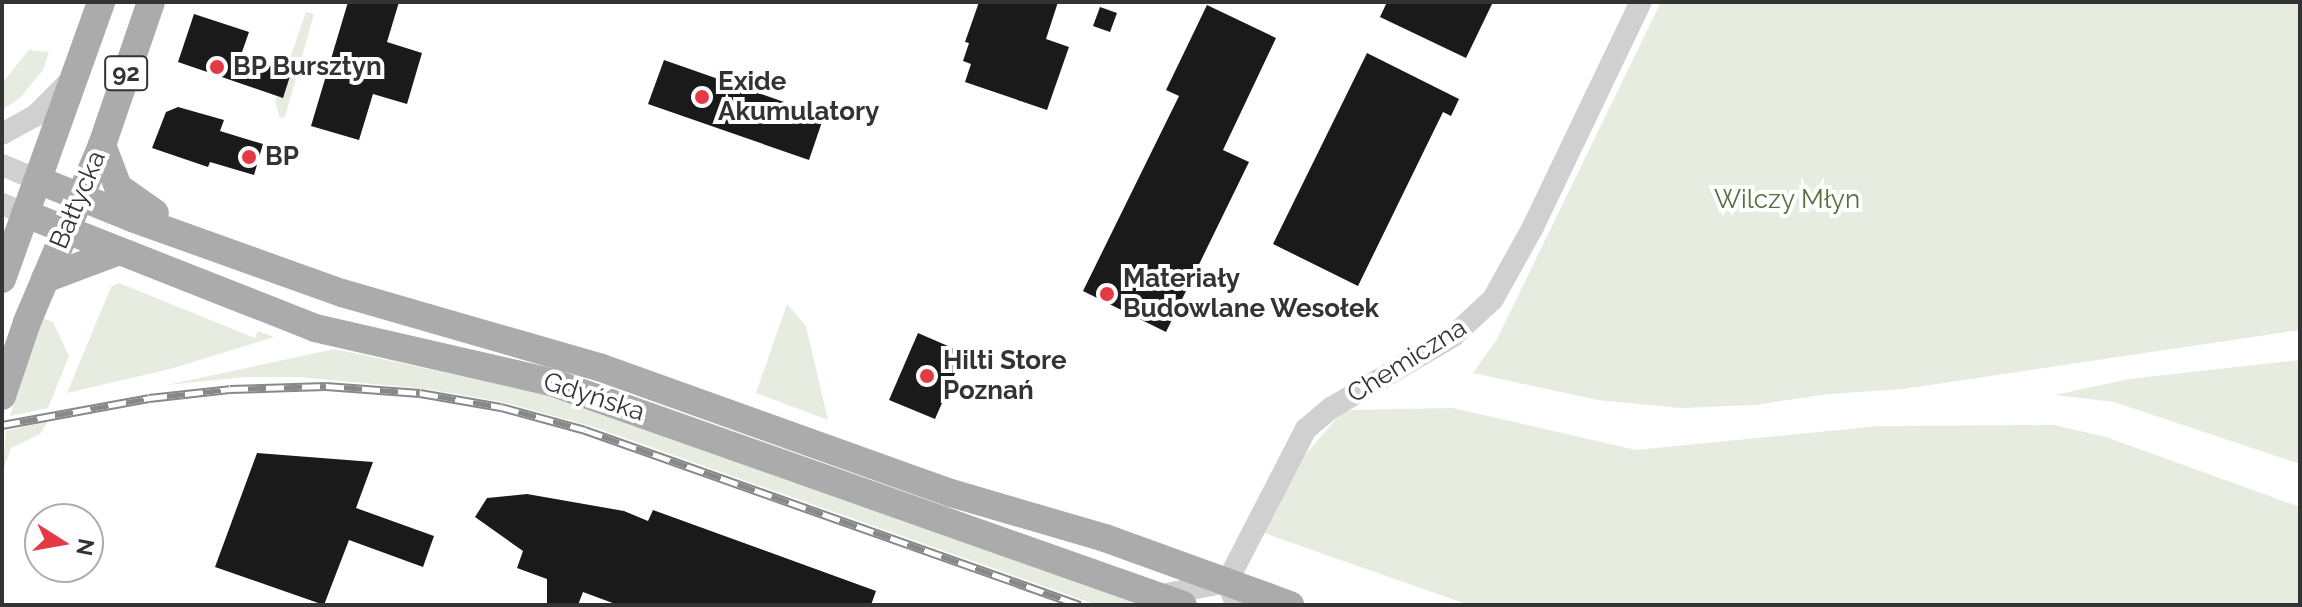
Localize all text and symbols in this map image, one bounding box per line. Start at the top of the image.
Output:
place label: BP Bursztyn [233,51,382,83]
road number: 92 [104,53,148,93]
marker: BP Bursztyn [208,58,226,76]
place label: Exide Akumulatory [718,66,879,128]
marker: Exide Akumulatory [693,88,711,106]
place label: BP [265,141,299,173]
street label: Bałtycka [43,146,113,254]
marker: BP [240,148,258,166]
park label: Wilczy Młyn [1714,184,1860,216]
place label: Materiały Budowlane Wesołek [1123,263,1380,324]
marker: Materiały Budowlane Wesołek [1098,285,1116,303]
street label: Chemiczna [1342,312,1472,410]
place label: Hilti Store Poznań [943,345,1067,406]
street label: Gdyńska [539,366,649,428]
marker: Hilti Store Poznań [918,367,936,385]
north arrow [24,503,104,583]
text: N [71,536,100,558]

